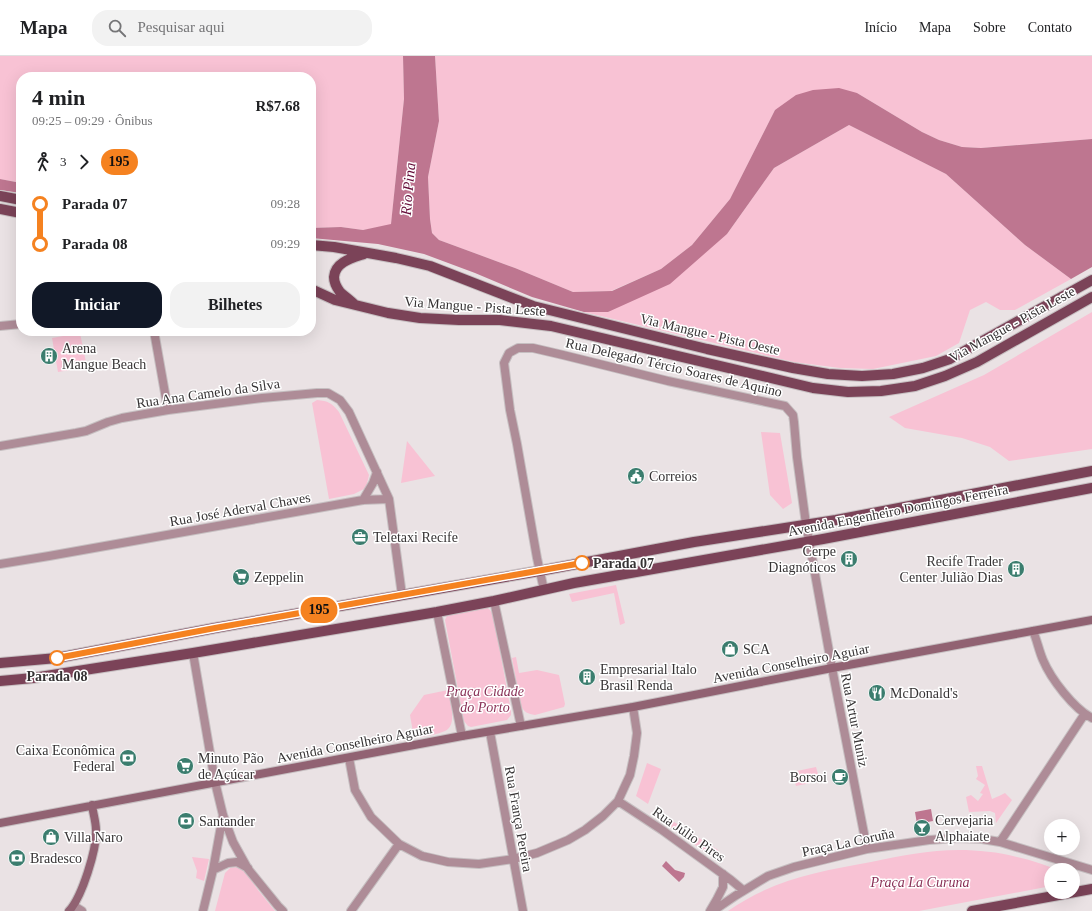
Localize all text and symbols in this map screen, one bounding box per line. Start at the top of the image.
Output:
search box [92,10,372,46]
text: Mapa [20,17,68,38]
icon: search [106,17,128,39]
text: Pesquisar aqui [138,19,225,35]
text: Início [864,20,897,35]
text: Mapa [919,20,951,35]
text: Sobre [973,20,1006,35]
text: Contato [1028,20,1072,35]
text: 4 min [32,85,85,110]
text: R$7.68 [255,98,300,114]
text: 09:25 – 09:29 · Ônibus [32,113,153,128]
icon: walk [32,151,54,173]
icon: forward [73,151,95,173]
text: 3 [60,154,67,169]
text: 195 [109,154,130,169]
water label: Rio Pina [398,162,418,217]
text: Parada 07 [62,196,127,212]
text: 09:28 [270,196,300,211]
text: Parada 08 [62,236,127,252]
text: 09:29 [270,236,300,251]
button: Iniciar [32,282,162,328]
button: Bilhetes [170,282,300,328]
street label: Via Mangue - Pista Leste [947,284,1078,365]
street label: Via Mangue - Pista Leste [404,294,546,319]
street label: Via Mangue - Pista Oeste [639,311,781,358]
street label: Rua Delegado Tércio Soares de Aquino [564,335,784,400]
place label: Arena Mangue Beach [62,341,146,372]
building icon: Arena Mangue Beach [39,346,59,366]
street label: Rua Ana Camelo da Silva [135,376,282,411]
public building icon: Correios [626,466,646,486]
place label: Correios [649,469,697,484]
street label: Avenida Engenheiro Domingos Ferreira [787,482,1010,539]
street label: Rua José Aderval Chaves [169,490,312,529]
office icon: Teletaxi Recife [350,527,370,547]
place label: Teletaxi Recife [373,530,458,545]
place label: Cerpe Diagnóticos [768,544,836,575]
building icon: Cerpe Diagnóticos [839,549,859,569]
place label: Recife Trader Center Julião Dias [900,554,1003,585]
marker: Parada 07 [574,555,590,571]
place label: Parada 07 [593,556,654,571]
building icon: Recife Trader Center Julião Dias [1006,559,1026,579]
supermarket icon: Zeppelin [231,567,251,587]
place label: Zeppelin [254,570,304,585]
line badge: 195 [296,597,342,623]
text: 195 [309,602,330,617]
shop icon: SCA [720,639,740,659]
street label: Avenida Conselheiro Aguiar [712,641,871,686]
place label: SCA [743,642,771,657]
marker: Parada 08 [49,650,65,666]
place label: Empresarial Italo Brasil Renda [600,662,697,693]
building icon: Empresarial Italo Brasil Renda [577,667,597,687]
place label: Parada 08 [26,669,88,684]
street label: Rua Artur Muniz [838,672,871,768]
restaurant icon: McDonald's [867,683,887,703]
park label: Praça Cidade do Porto [445,684,524,715]
place label: McDonald's [890,686,958,701]
street label: Avenida Conselheiro Aguiar [276,721,435,766]
place label: Caixa Econômica Federal [16,743,116,774]
bank icon: Caixa Econômica Federal [118,748,138,768]
place label: Minuto Pão de Açúcar [198,751,264,782]
supermarket icon: Minuto Pão de Açúcar [175,756,195,776]
street label: Rua França Pereira [502,765,535,874]
cafe icon: Borsoi [830,767,850,787]
place label: Borsoi [790,770,827,785]
street label: Rua Júlio Pires [650,804,728,865]
bank icon: Santander [176,811,196,831]
place label: Cervejaria Alphaiate [935,813,994,844]
place label: Santander [199,814,255,829]
bar icon: Cervejaria Alphaiate [912,818,932,838]
map controls [1044,819,1080,899]
button: + [1044,819,1080,855]
street label: Praça La Coruña [801,825,896,860]
shop icon: Villa Naro [41,827,61,847]
place label: Villa Naro [64,830,123,845]
bank icon: Bradesco [7,848,27,868]
place label: Bradesco [30,851,82,866]
button: − [1044,863,1080,899]
park label: Praça La Curuna [870,875,969,890]

